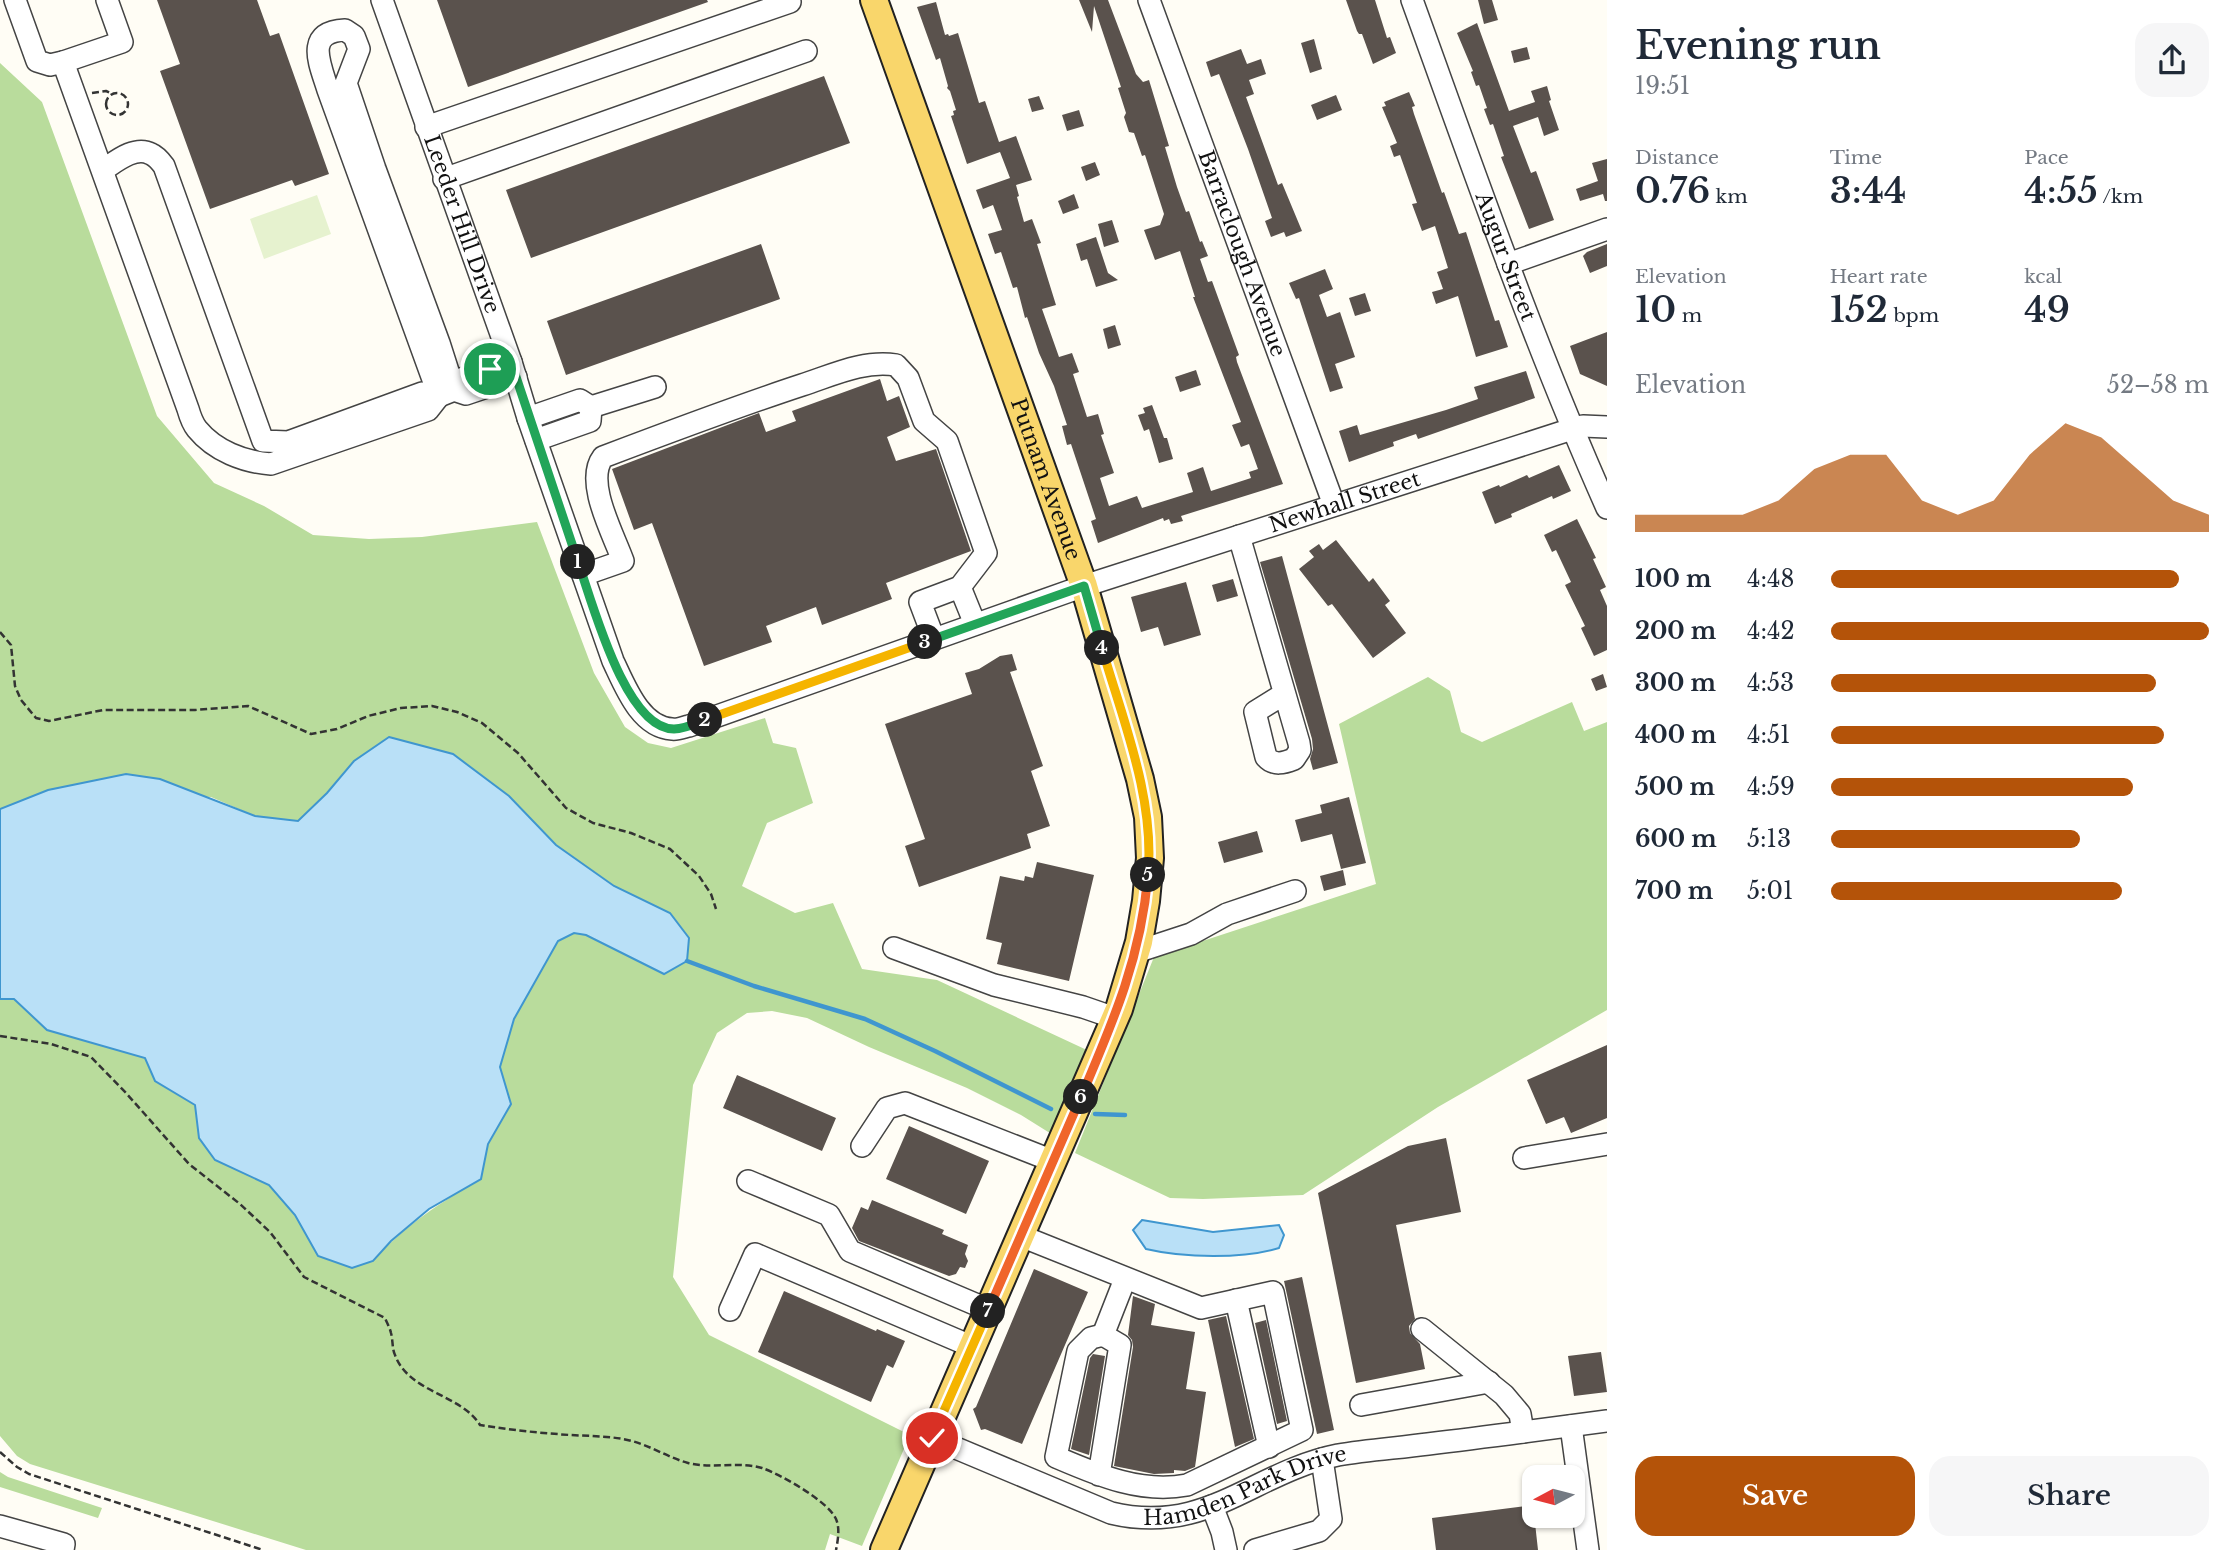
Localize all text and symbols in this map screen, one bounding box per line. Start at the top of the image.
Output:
text: Evening run [1635,22,1881,69]
button: share [2135,23,2209,97]
text: 19:51 [1635,72,1690,100]
street label: Leeder Hill Drive [418,132,506,317]
text: Distance [1635,146,1719,169]
text: Time [1830,146,1882,169]
text: Pace [2024,146,2069,169]
street label: Barraclough Avenue [1192,147,1292,360]
text: 0.76 [1635,169,1710,212]
text: 3:44 [1830,169,1906,212]
text: 4:55 [2024,169,2098,212]
text: km [1710,185,1748,208]
text: /km [2098,185,2143,208]
street label: Augur Street [1469,188,1541,325]
text: Elevation [1635,265,1727,288]
text: Heart rate [1830,265,1928,288]
text: kcal [2024,265,2062,288]
text: 10 [1635,288,1676,331]
text: 152 [1830,288,1888,331]
text: 49 [2024,288,2070,331]
text: m [1676,304,1702,327]
text: bpm [1888,304,1939,327]
pin [460,339,520,399]
icon: arrive [471,350,509,388]
text: Elevation [1635,371,1746,399]
text: 52–58 m [2107,371,2209,399]
street label: Putnam Avenue [1005,395,1087,564]
street label: Newhall Street [1266,466,1423,539]
pin: 1 [560,544,596,580]
text: 1 [573,550,582,573]
text: 100 m [1635,565,1711,593]
text: 4:48 [1747,565,1794,593]
text: 200 m [1635,617,1716,645]
text: 4:42 [1747,617,1795,645]
pin: 3 [908,624,942,660]
text: 3 [918,630,931,653]
pin: 4 [1084,630,1120,666]
text: 4 [1095,636,1108,659]
text: 300 m [1635,669,1716,697]
text: 4:53 [1747,669,1794,697]
pin: 2 [688,702,722,738]
text: 2 [698,708,711,731]
text: 400 m [1635,721,1717,749]
text: 4:51 [1747,721,1790,749]
text: 500 m [1635,773,1715,801]
text: 4:59 [1747,773,1795,801]
text: 600 m [1635,825,1717,853]
text: 5:13 [1747,825,1791,853]
pin: 5 [1130,858,1166,892]
text: 5 [1142,863,1153,886]
text: 700 m [1635,877,1713,905]
text: 5:01 [1747,877,1793,905]
pin: 6 [1064,1080,1098,1114]
text: 6 [1074,1085,1087,1108]
pin: 7 [970,1294,1006,1328]
text: 7 [983,1299,992,1322]
pin [902,1408,962,1468]
icon: check [913,1419,951,1457]
street label: Hamden Park Drive [1143,1441,1348,1531]
button: Save [1635,1456,1915,1536]
button: Share [1929,1456,2209,1536]
north arrow [1522,1465,1586,1528]
map controls [1522,1465,1585,1528]

